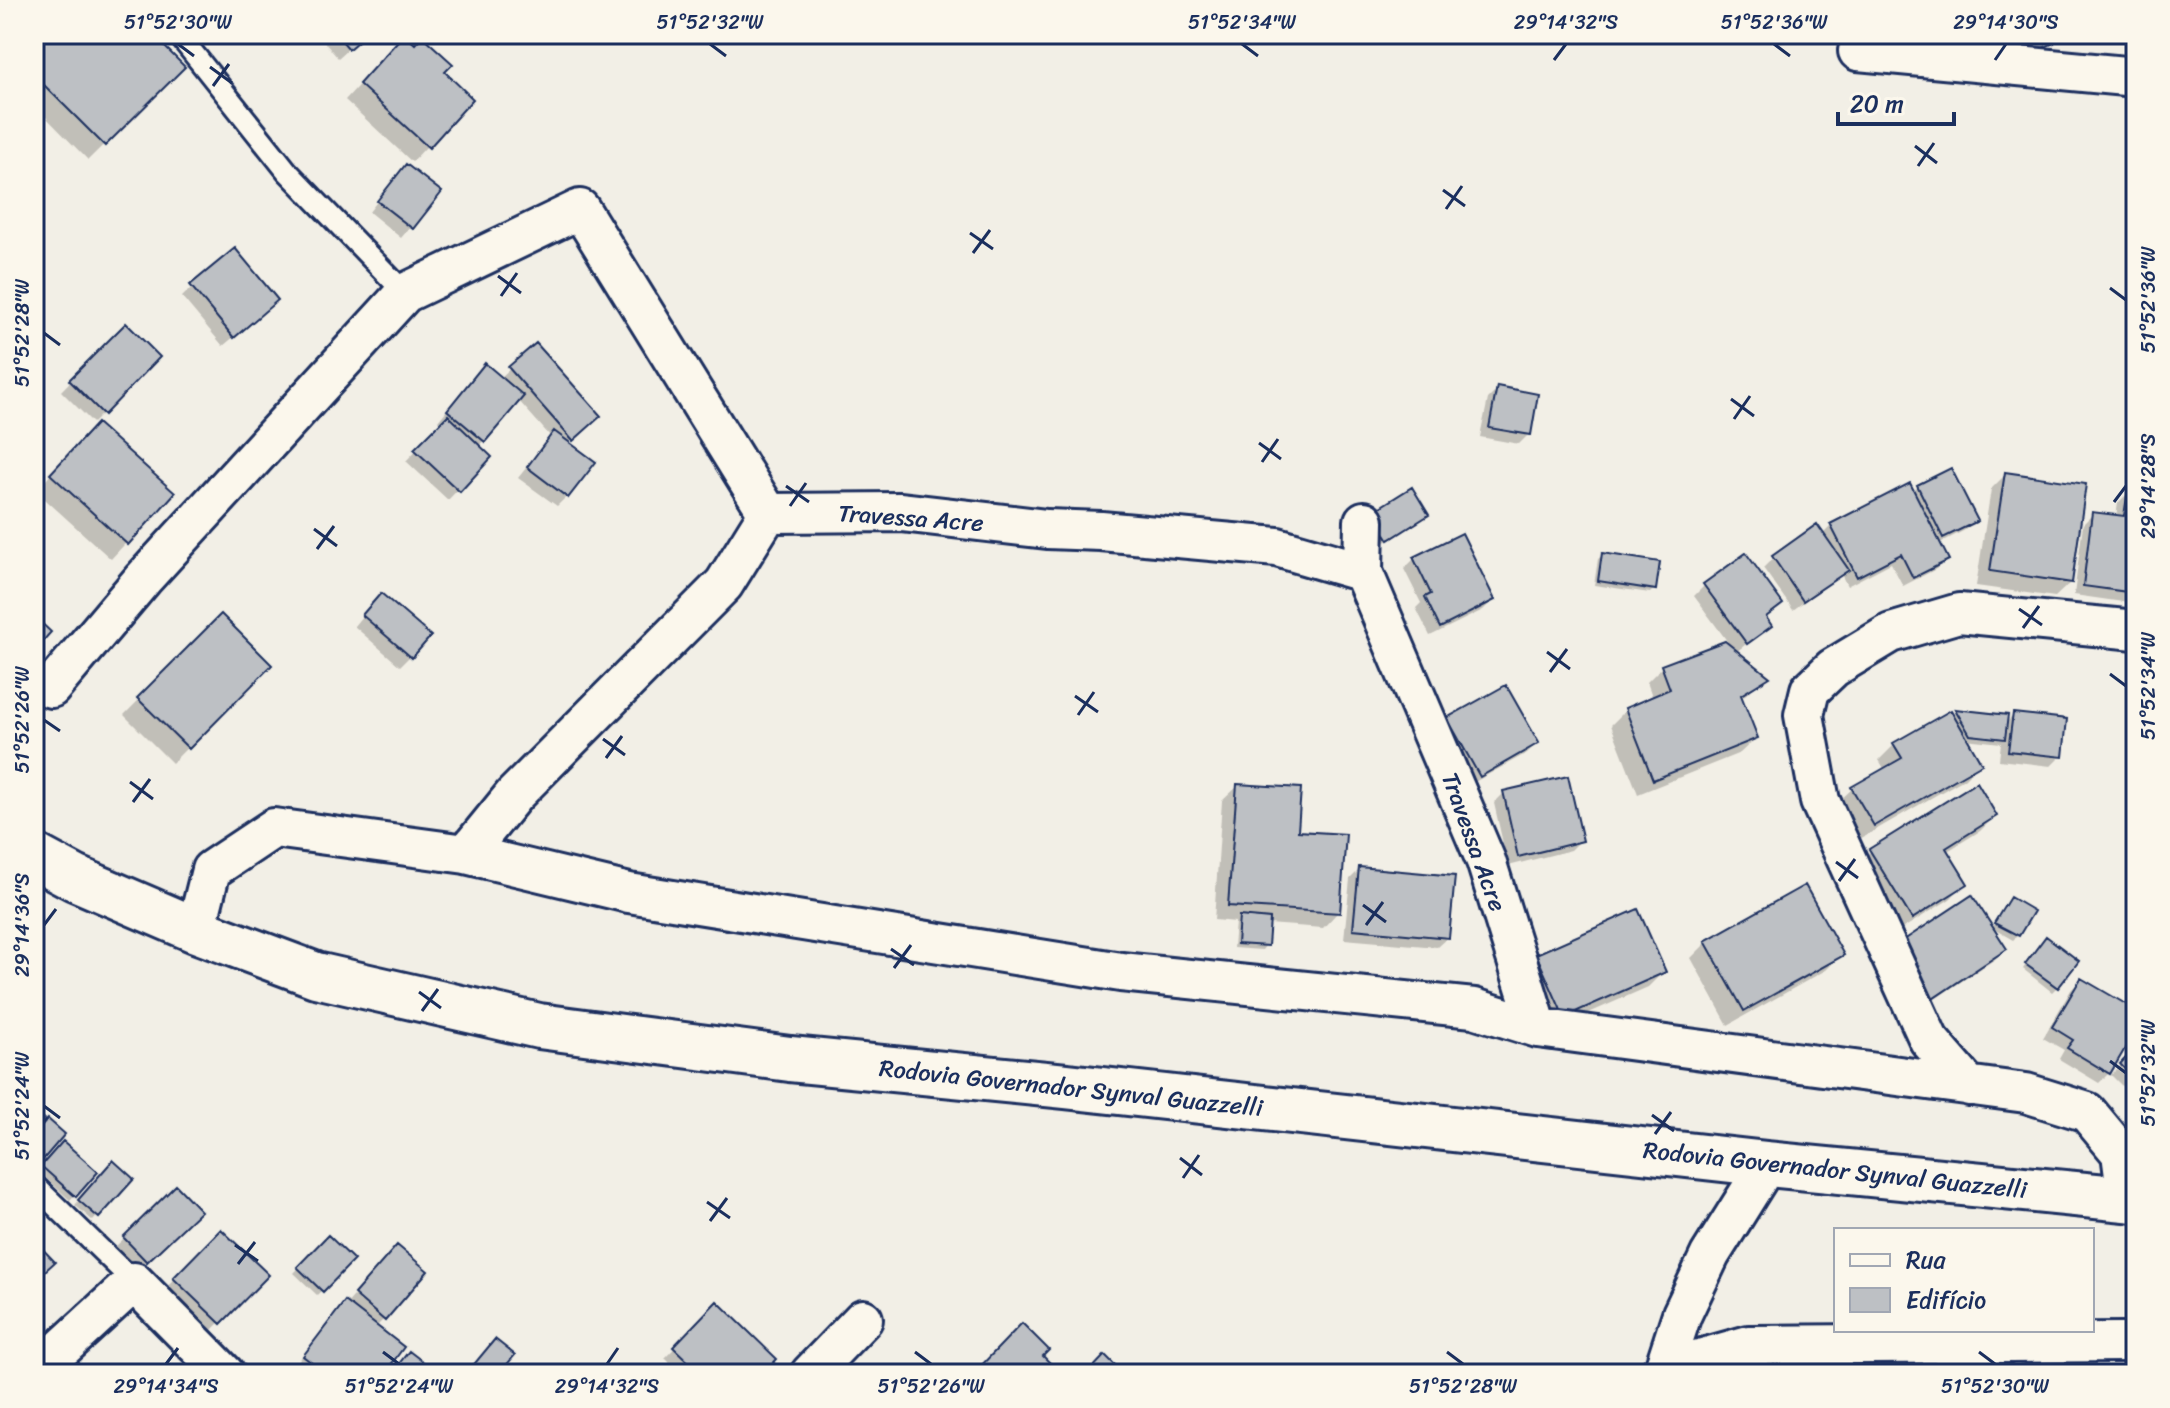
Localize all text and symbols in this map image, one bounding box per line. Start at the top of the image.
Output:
text: 51°52'30"W [124,5,233,40]
text: 51°52'32"W [657,5,764,40]
text: 51°52'34"W [1188,5,1296,40]
text: 29°14'32"S [1514,5,1619,40]
text: 51°52'36"W [1721,5,1828,40]
text: 29°14'30"S [1953,5,2059,40]
scale bar [1838,76,1954,126]
text: 20 m [1850,83,1904,125]
text: 51°52'36"W [2131,246,2166,353]
text: 51°52'28"W [5,278,40,387]
text: 29°14'28"S [2131,433,2166,539]
street label: Travessa Acre [837,492,985,544]
text: 51°52'34"W [2131,632,2166,740]
text: 51°52'26"W [5,666,40,774]
street label: Travessa Acre [1429,766,1519,918]
text: 29°14'36"S [5,873,40,977]
text: 51°52'32"W [2131,1019,2166,1126]
street label: Rodovia Governador Synval Guazzelli [877,1047,1266,1129]
text: 51°52'24"W [5,1051,40,1160]
street label: Rodovia Governador Synval Guazzelli [1641,1129,2030,1211]
legend [1834,1228,2094,1332]
text: Rua [1906,1239,1946,1281]
text: Edifício [1906,1279,1986,1321]
text: 29°14'34"S [113,1369,219,1404]
text: 51°52'24"W [345,1369,454,1404]
text: 29°14'32"S [555,1369,660,1404]
text: 51°52'26"W [877,1369,985,1404]
text: 51°52'28"W [1409,1369,1518,1404]
text: 51°52'30"W [1941,1369,2050,1404]

